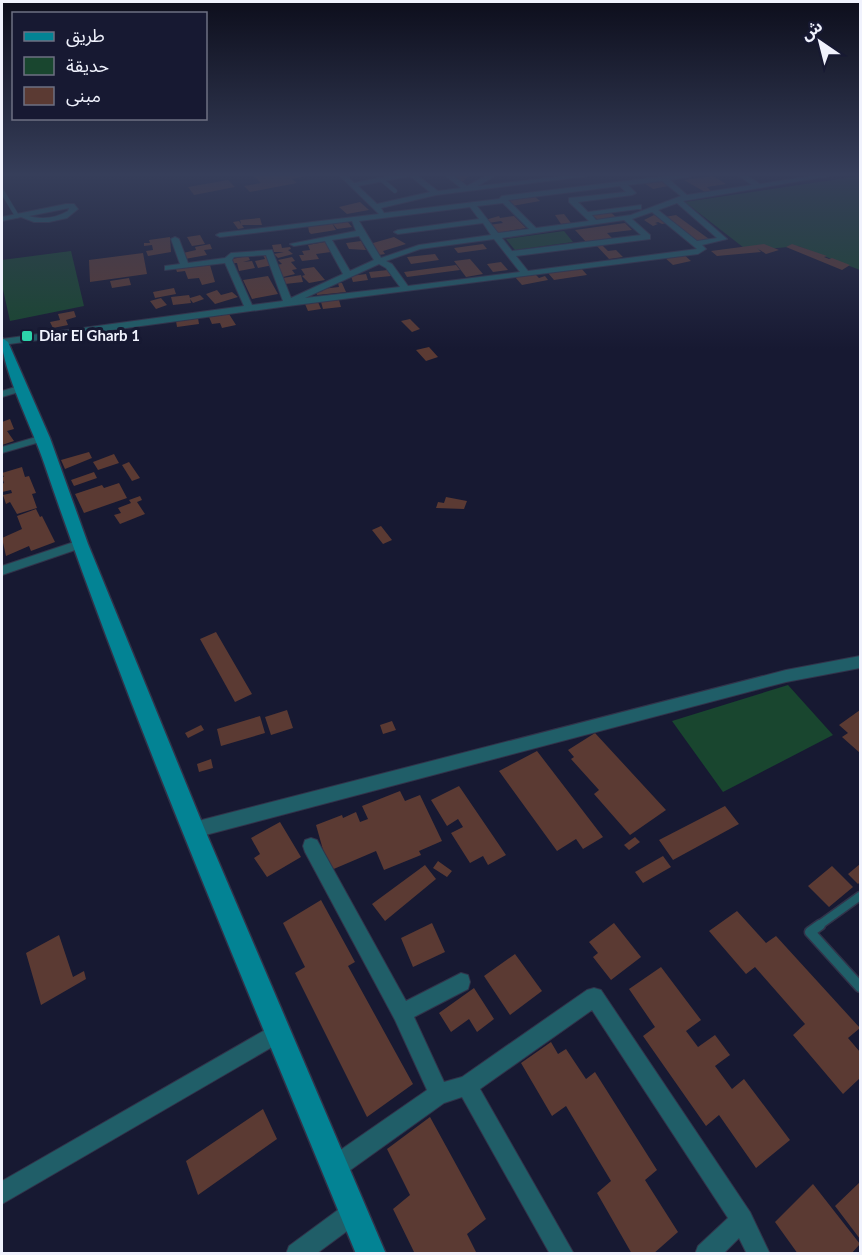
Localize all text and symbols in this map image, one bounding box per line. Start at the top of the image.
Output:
legend [12,12,207,120]
north arrow [790,12,850,72]
text: ش [797,15,826,44]
text: طريق [66,24,105,47]
text: حديقة [66,54,109,76]
text: مبنى [66,84,101,107]
place label: Diar El Gharb 1 [39,326,140,344]
marker: Diar El Gharb 1 [20,329,34,343]

